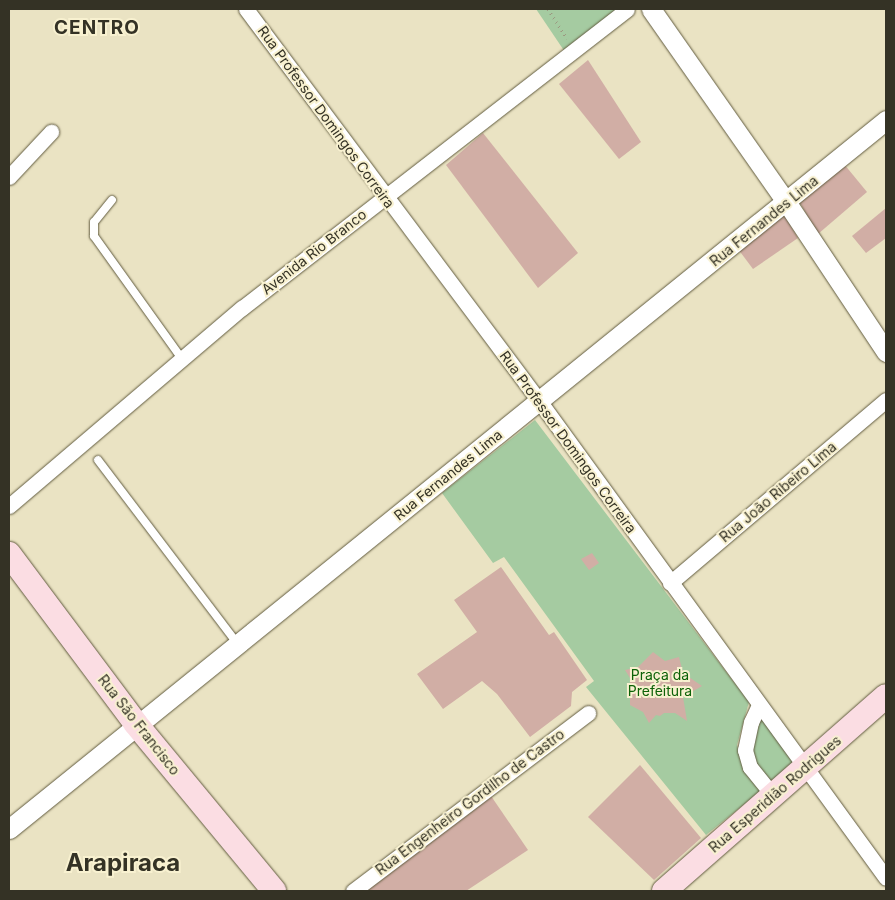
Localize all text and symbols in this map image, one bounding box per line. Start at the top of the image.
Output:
district label: CENTRO [53,17,141,39]
street label: Rua Professor Domingos Correira [254,23,398,211]
street label: Rua Fernandes Lima [707,172,821,270]
street label: Avenida Rio Branco [258,206,370,298]
street label: Rua Professor Domingos Correira [496,348,640,536]
street label: Rua Fernandes Lima [391,426,505,524]
street label: Rua João Ribeiro Lima [716,438,840,546]
park label: Praça da Prefeitura [628,667,692,700]
street label: Rua São Francisco [95,671,183,779]
street label: Rua Engenheiro Gordilho de Castro [372,725,568,879]
street label: Rua Esperidião Rodrigues [705,732,845,856]
district label: Arapiraca [66,849,180,877]

